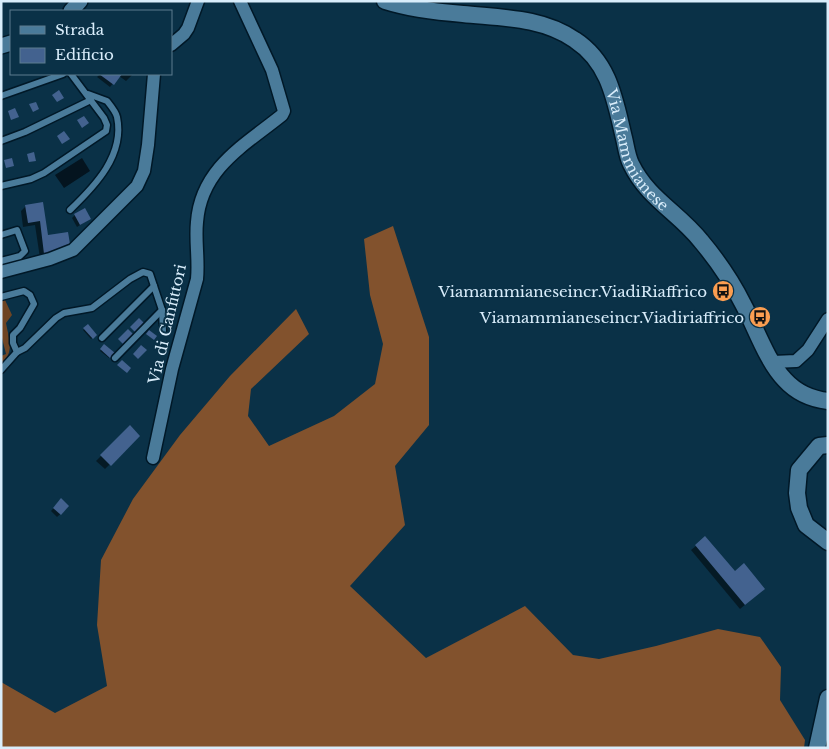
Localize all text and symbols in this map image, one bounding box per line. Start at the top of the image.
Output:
legend [10,10,172,75]
text: Strada [55,20,105,39]
text: Edificio [55,45,114,64]
street label: Via Mammianese [602,85,673,214]
street label: Via di Canfittori [144,262,190,387]
bus stop icon: Viamammianeseincr.ViadiRiaffrico [711,279,735,303]
place label: Viamammianeseincr.ViadiRiaffrico [437,282,707,301]
bus stop icon: Viamammianeseincr.Viadiriaffrico [748,305,772,329]
place label: Viamammianeseincr.Viadiriaffrico [479,308,744,327]

